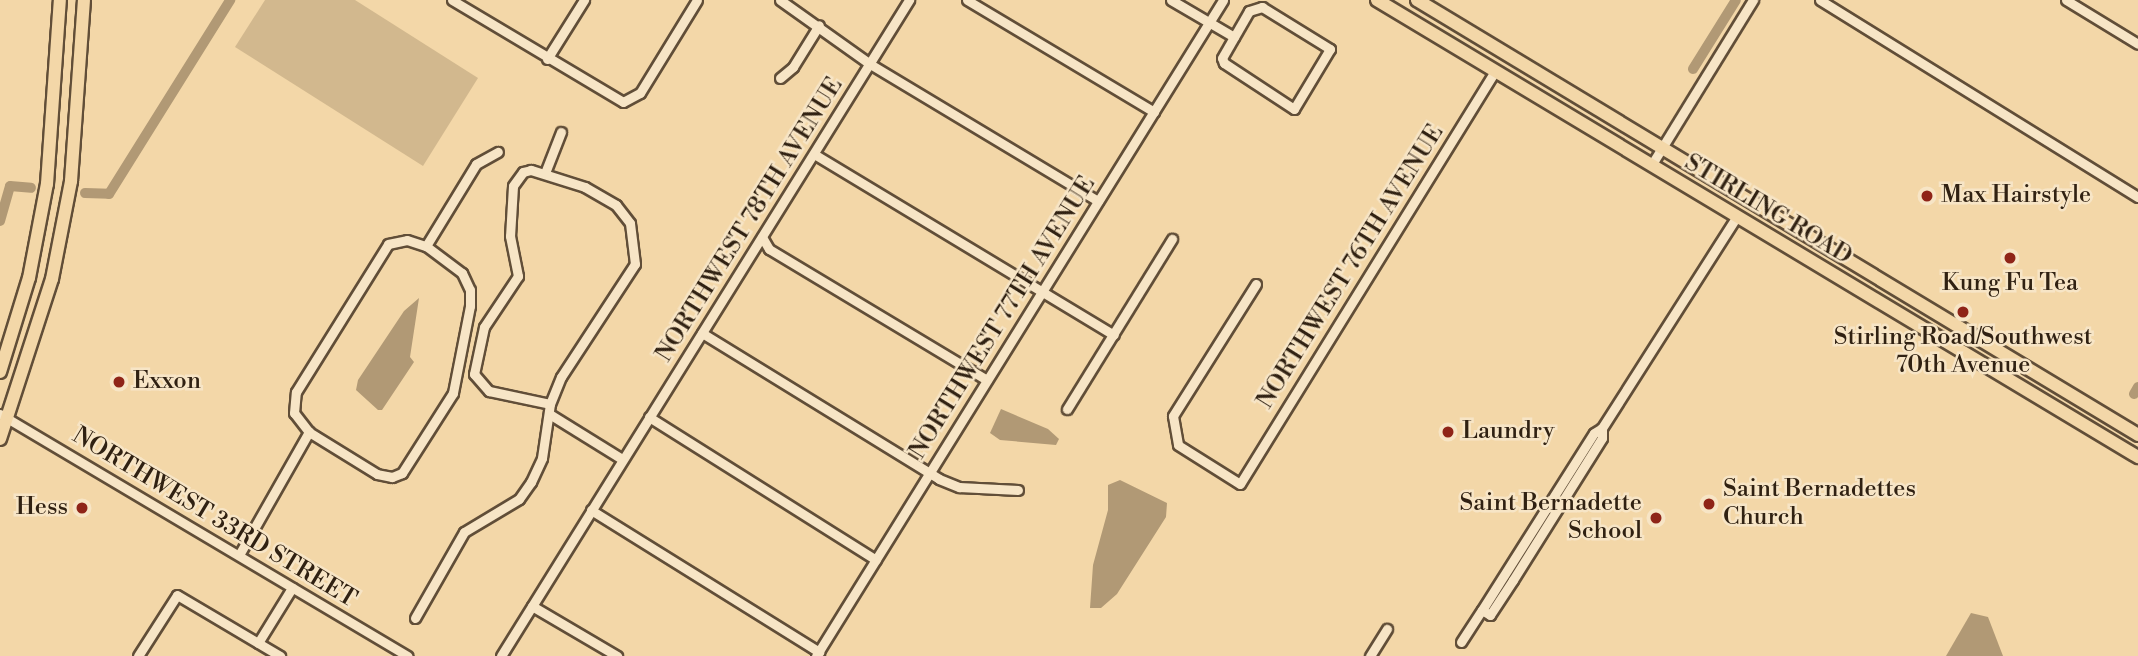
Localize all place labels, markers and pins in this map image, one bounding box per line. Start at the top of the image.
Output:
place label: Max Hairstyle [1941,182,2091,210]
marker: Max Hairstyle [1919,188,1935,204]
marker: Kung Fu Tea [2002,250,2018,266]
place label: Kung Fu Tea [1942,270,2078,298]
marker: Stirling Road/Southwest 70th Avenue [1955,304,1971,320]
place label: Stirling Road/Southwest 70th Avenue [1834,324,2092,380]
place label: Exxon [133,368,201,396]
marker: Exxon [111,374,127,390]
place label: Laundry [1462,418,1555,446]
marker: Laundry [1440,424,1456,440]
place label: Saint Bernadettes Church [1723,476,1916,532]
place label: Saint Bernadette School [1460,490,1642,546]
place label: Hess [16,494,68,522]
marker: Saint Bernadettes Church [1701,496,1717,512]
marker: Hess [74,500,90,516]
marker: Saint Bernadette School [1648,510,1664,526]

